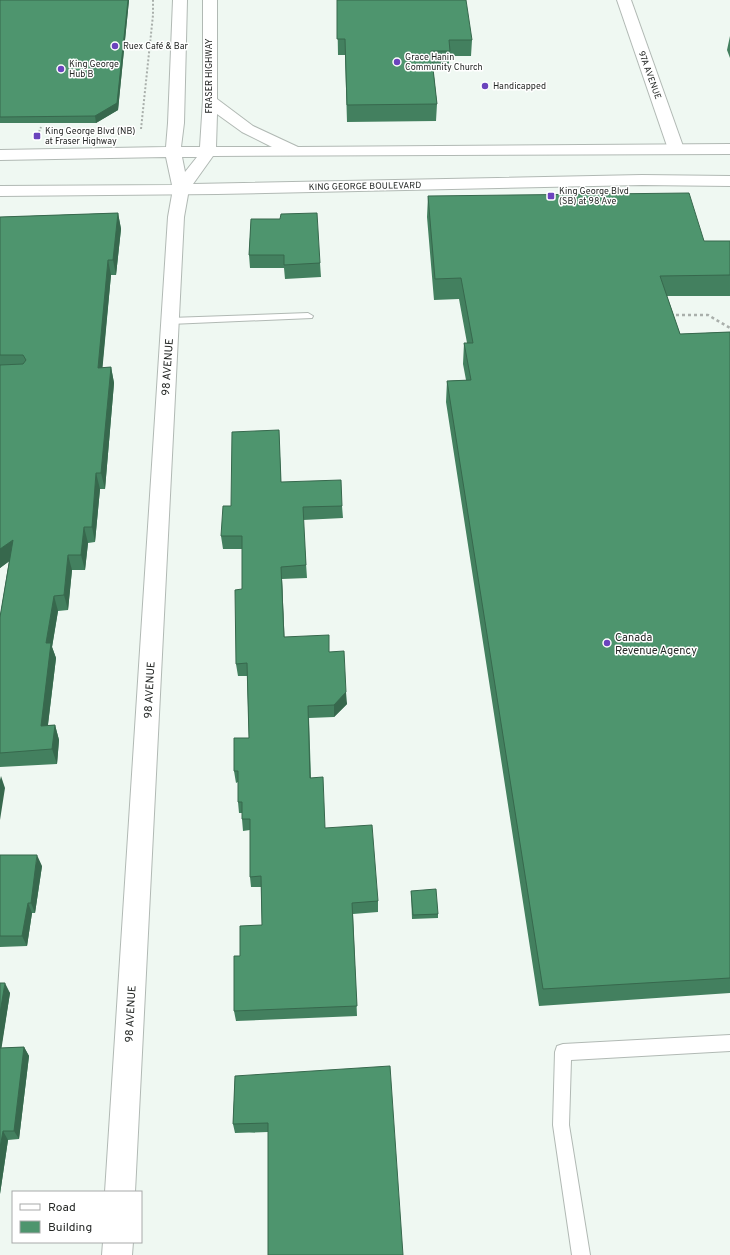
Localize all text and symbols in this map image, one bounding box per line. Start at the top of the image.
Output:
street label: FRASER HIGHWAY [204,38,215,114]
marker: Ruex Café & Bar [110,41,120,51]
place label: Ruex Café & Bar [123,41,189,52]
street label: 97A AVENUE [636,50,663,101]
place label: Grace Hanin Community Church [405,52,483,73]
marker: Grace Hanin Community Church [392,57,402,67]
place label: King George Hub B [69,59,119,80]
marker: King George Hub B [56,64,66,74]
marker: Handicapped [480,81,490,91]
place label: Handicapped [493,81,546,92]
place label: King George Blvd (NB) at Fraser Highway [45,126,135,147]
marker: King George Blvd (NB) at Fraser Highway [32,131,42,141]
street label: KING GEORGE BOULEVARD [309,180,421,193]
place label: King George Blvd (SB) at 98 Ave [559,186,629,207]
marker: King George Blvd (SB) at 98 Ave [546,191,556,201]
street label: 98 AVENUE [159,338,177,396]
place label: Canada Revenue Agency [615,631,697,658]
marker: Canada Revenue Agency [602,638,612,648]
street label: 98 AVENUE [142,661,158,719]
street label: 98 AVENUE [123,985,139,1043]
legend [12,1191,142,1243]
text: Road [48,1200,76,1216]
text: Building [48,1220,92,1236]

